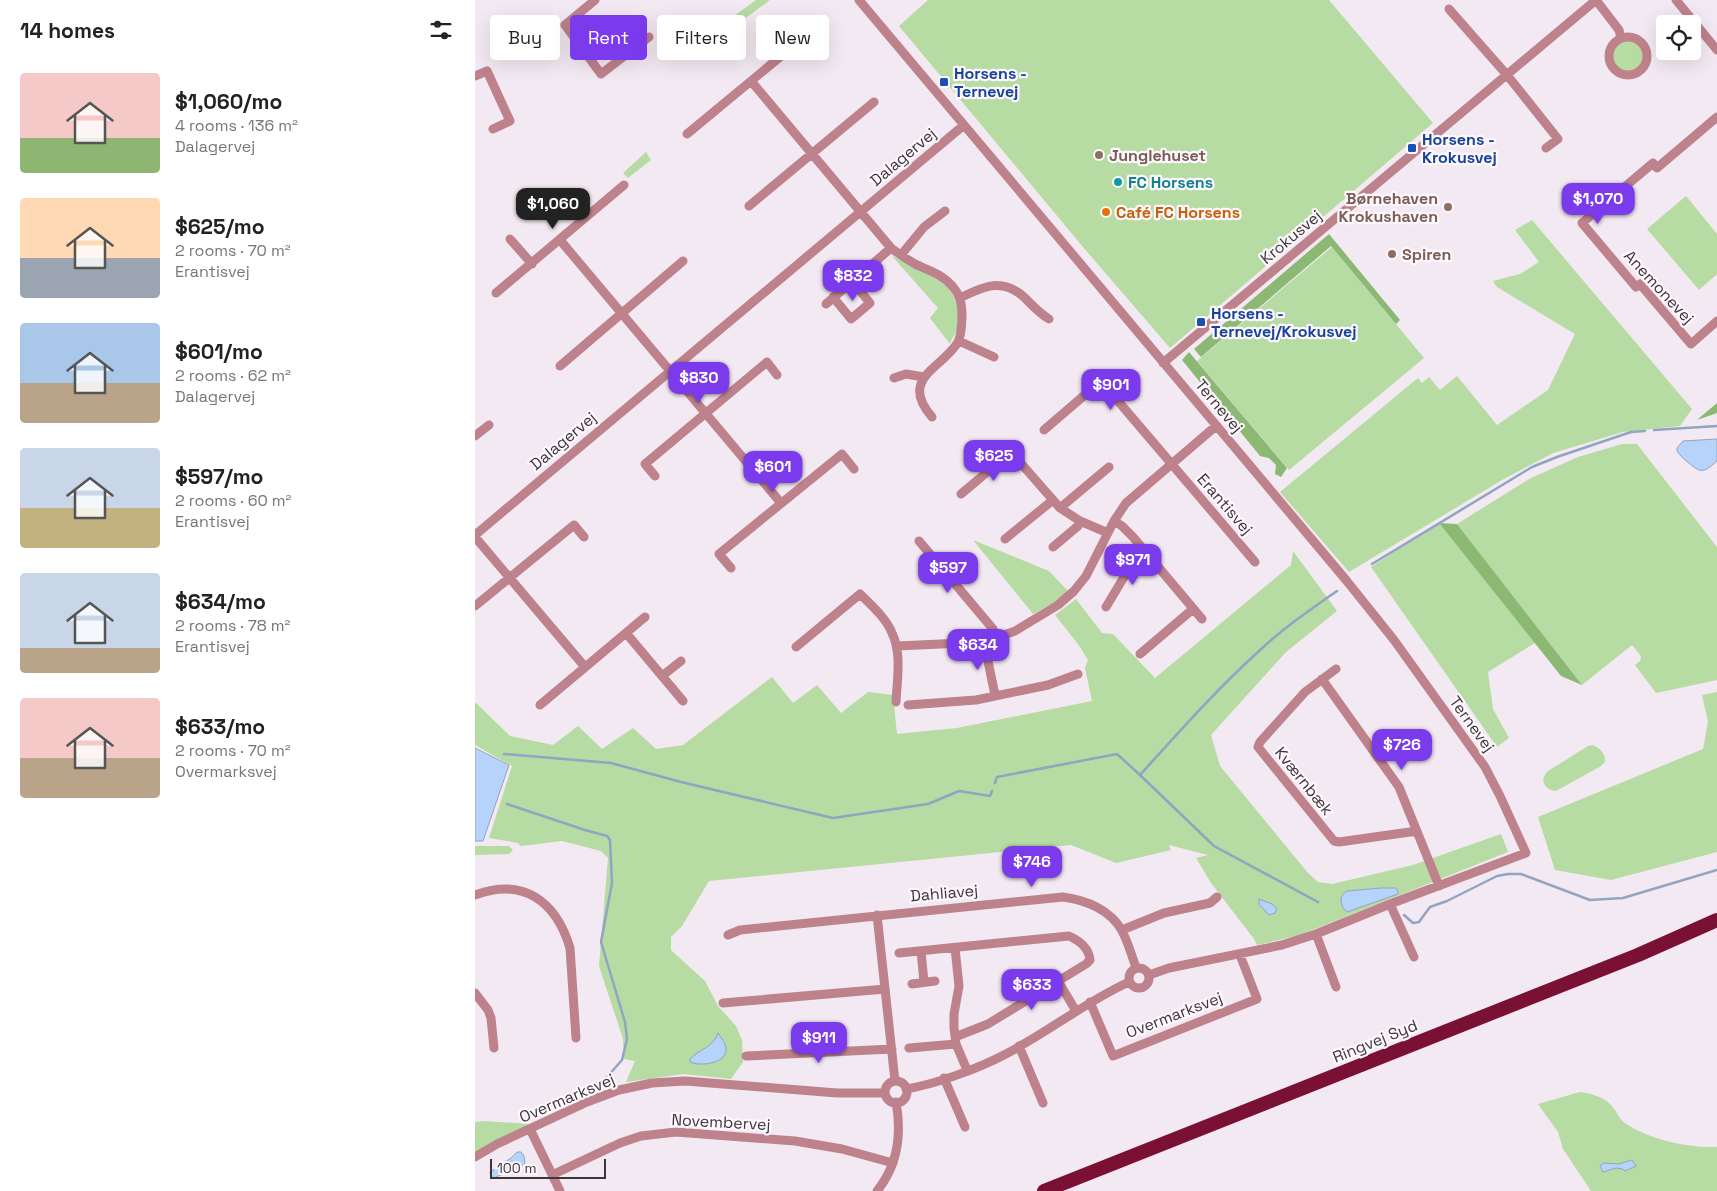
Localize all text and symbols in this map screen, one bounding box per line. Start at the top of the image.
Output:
chip: Buy [490,15,560,60]
chip: Rent [570,15,647,60]
chip: Filters [657,15,746,60]
chip: New [756,15,829,60]
map controls [1656,15,1701,60]
button: locate [1656,15,1701,60]
icon: filters [427,16,455,44]
text: 14 homes [20,17,115,44]
place label: Horsens - Ternevej [954,63,1027,102]
marker: Horsens - Ternevej [938,76,950,88]
text: $1,060/mo [175,88,282,115]
icon: home [60,93,120,153]
text: 4 rooms · 136 m² [175,115,298,136]
street label: Dalagervej [866,123,940,191]
place label: Horsens - Krokusvej [1422,129,1497,168]
text: Dalagervej [175,136,255,157]
marker: Horsens - Krokusvej [1406,142,1418,154]
place label: Junglehuset [1109,145,1206,166]
marker: Junglehuset [1093,149,1105,161]
place label: FC Horsens [1128,172,1213,193]
marker: FC Horsens [1112,176,1124,188]
pin: $1,070 [1557,182,1639,225]
pin: $1,060 [512,188,594,230]
place label: Børnehaven Krokushaven [1339,188,1438,227]
text: $1,070 [1573,188,1623,209]
text: $1,060 [527,193,579,214]
marker: Børnehaven Krokushaven [1442,201,1454,213]
place label: Café FC Horsens [1116,202,1240,223]
street label: Krokusvej [1256,205,1326,269]
marker: Café FC Horsens [1100,206,1112,218]
text: $625/mo [175,213,265,240]
icon: home [60,218,120,278]
text: 2 rooms · 70 m² [175,240,291,261]
place label: Spiren [1402,244,1451,265]
street label: Anemonevej [1619,246,1699,328]
marker: Spiren [1386,248,1398,260]
pin: $832 [823,260,883,302]
text: Erantisvej [175,261,250,282]
text: $832 [834,265,872,286]
place label: Horsens - Ternevej/Krokusvej [1211,303,1356,342]
marker: Horsens - Ternevej/Krokusvej [1195,316,1207,328]
text: $601/mo [175,338,263,365]
icon: home [60,343,120,403]
pin: $830 [669,362,729,404]
text: 2 rooms · 62 m² [175,365,291,386]
text: $830 [679,367,719,388]
pin: $901 [1081,368,1141,411]
text: $901 [1092,374,1130,395]
street label: Ternevej [1190,375,1248,437]
text: Dalagervej [175,386,255,407]
street label: Dalagervej [526,407,600,475]
pin: $625 [964,440,1024,482]
text: $625 [975,445,1013,466]
pin: $601 [743,450,803,493]
text: $601 [754,456,792,477]
text: $597/mo [175,463,263,490]
icon: home [60,468,120,528]
street label: Erantisvej [1193,469,1257,539]
text: 2 rooms · 60 m² [175,490,291,511]
text: Erantisvej [175,511,250,532]
pin: $971 [1103,544,1163,586]
text: $971 [1115,549,1151,570]
pin: $597 [918,552,978,594]
text: $597 [929,557,967,578]
text: $634/mo [175,588,266,615]
icon: home [60,593,120,653]
text: 2 rooms · 78 m² [175,615,290,636]
pin: $634 [948,628,1008,671]
text: $634 [958,634,998,655]
text: Erantisvej [175,636,250,657]
street label: Ternevej [1445,692,1499,756]
text: $633/mo [175,713,265,740]
icon: home [60,718,120,778]
pin: $726 [1372,728,1432,771]
text: $726 [1383,734,1421,755]
text: 2 rooms · 70 m² [175,740,291,761]
street label: Kværnbæk [1270,743,1338,820]
text: Overmarksvej [175,761,277,782]
pin: $746 [1002,846,1062,888]
text: $746 [1013,851,1051,872]
street label: Dahliavej [909,880,979,906]
pin: $633 [1002,968,1062,1011]
text: $633 [1012,974,1052,995]
street label: Overmarksvej [1123,987,1225,1043]
street label: Ringvej Syd [1329,1014,1421,1068]
pin: $911 [789,1022,849,1064]
text: $911 [802,1027,836,1048]
street label: Overmarksvej [516,1068,618,1128]
street label: Novembervej [671,1109,771,1135]
scale bar [490,1156,606,1179]
text: 100 m [497,1159,536,1177]

